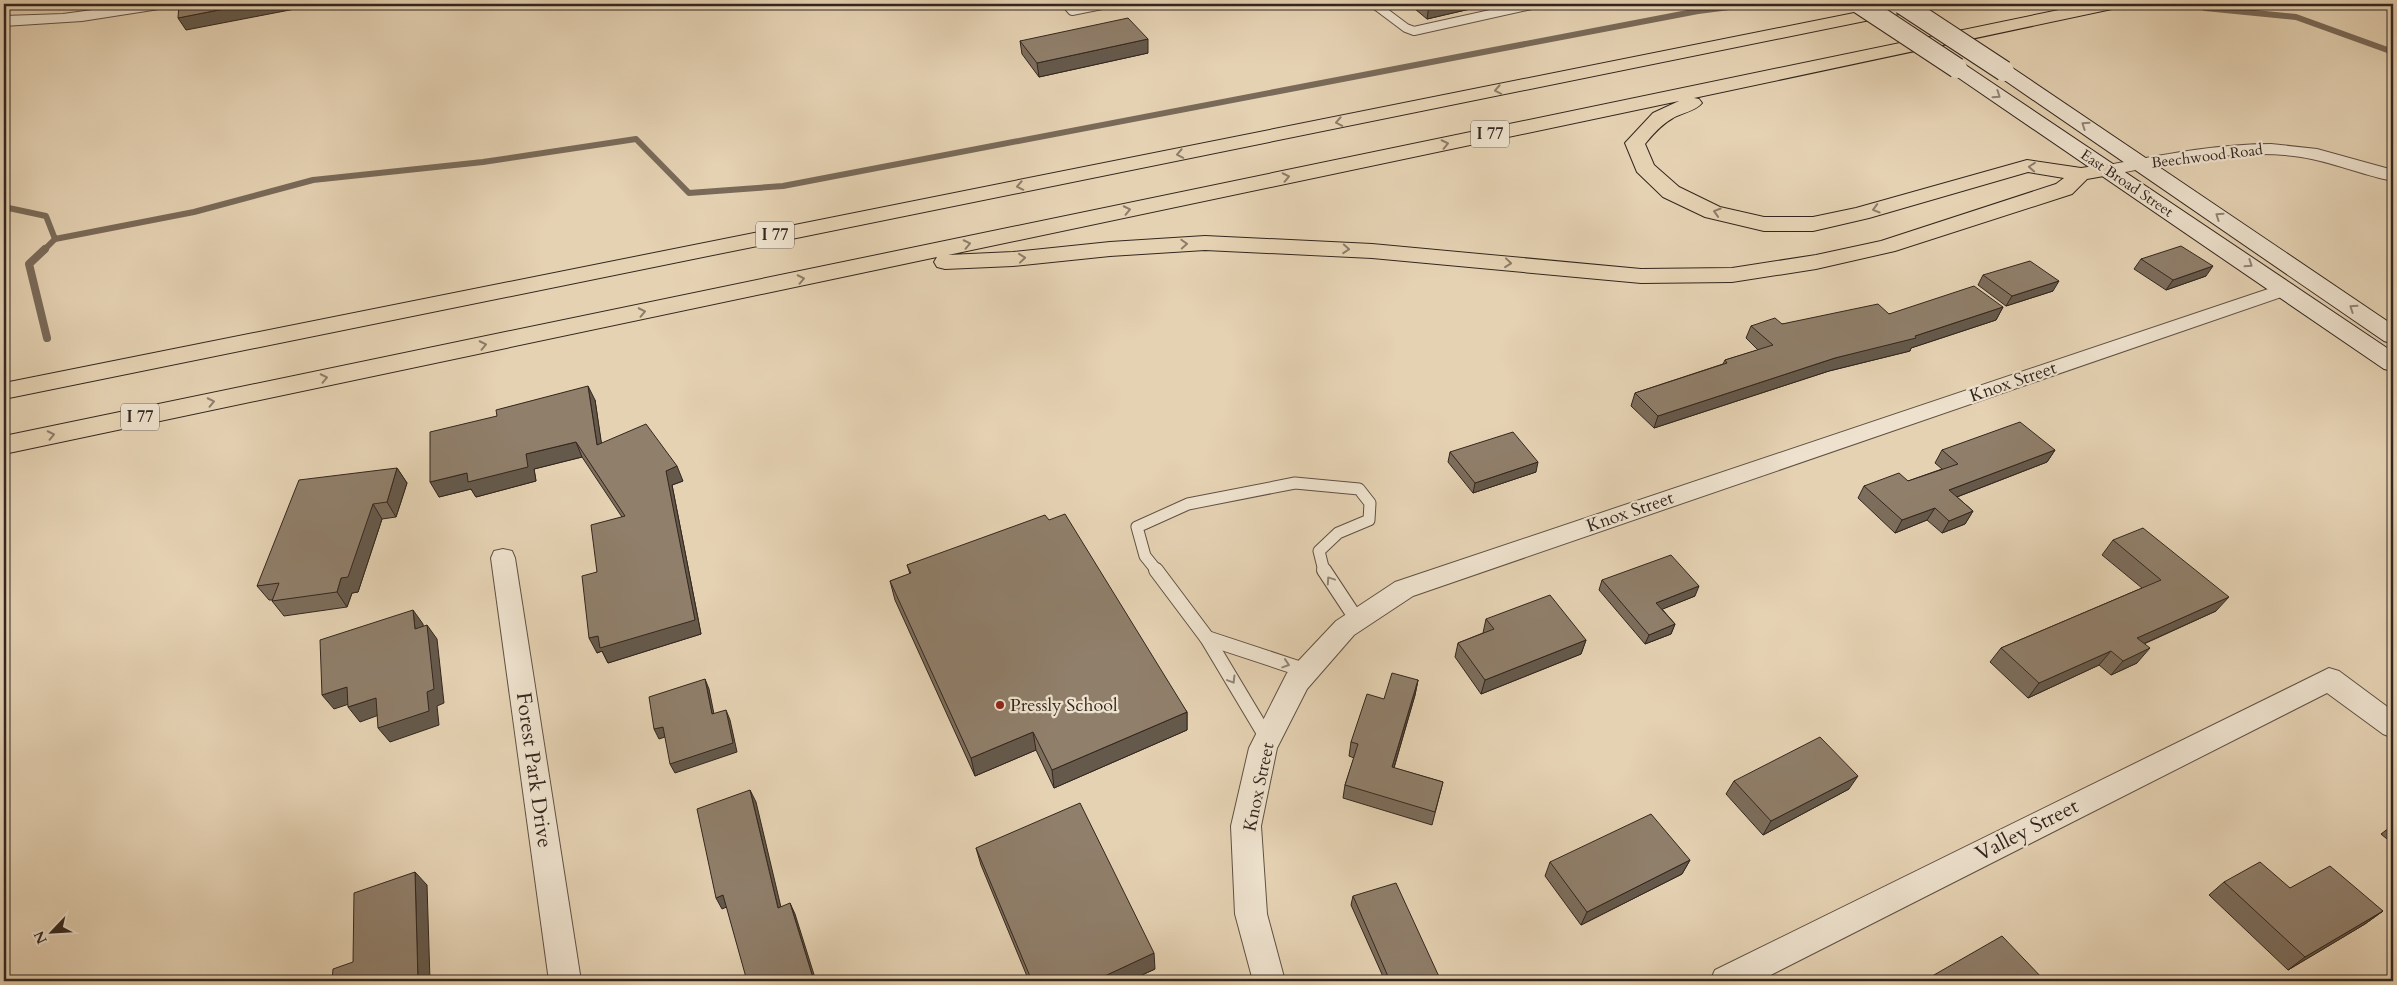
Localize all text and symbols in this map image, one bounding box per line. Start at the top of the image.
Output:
one-way arrow [1494,84,1503,95]
one-way arrow [1992,89,2001,99]
one-way arrow [1334,116,1343,127]
road number: I 77 [1471,120,1509,148]
one-way arrow [2081,122,2090,131]
one-way arrow [1440,139,1449,149]
street label: Beechwood Road [2150,139,2264,173]
street label: East Broad Street [2077,145,2178,222]
one-way arrow [1175,148,1184,159]
one-way arrow [2028,162,2036,173]
one-way arrow [1281,172,1290,183]
one-way arrow [1016,180,1025,190]
one-way arrow [1872,203,1881,213]
one-way arrow [1122,205,1131,216]
one-way arrow [1713,208,1721,218]
one-way arrow [2215,213,2224,223]
road number: I 77 [756,222,794,248]
one-way arrow [963,239,972,249]
one-way arrow [1180,239,1188,250]
one-way arrow [1342,244,1350,255]
one-way arrow [1018,253,1026,264]
one-way arrow [1504,257,1512,268]
one-way arrow [2243,258,2252,267]
one-way arrow [797,274,805,284]
one-way arrow [2349,305,2359,314]
one-way arrow [637,307,646,318]
one-way arrow [478,340,487,351]
street label: Knox Street [1966,355,2060,409]
one-way arrow [319,374,328,384]
one-way arrow [206,397,215,408]
road number: I 77 [121,404,159,431]
one-way arrow [47,431,56,441]
street label: Knox Street [1583,485,1677,539]
one-way arrow [1327,576,1336,586]
one-way arrow [1282,659,1290,669]
one-way arrow [1225,675,1235,684]
street label: Forest Park Drive [509,690,559,850]
place label: Pressly School [1010,693,1118,718]
marker: Pressly School [994,699,1006,711]
street label: Knox Street [1237,740,1281,834]
street label: Valley Street [1971,791,2084,868]
north arrow [28,908,78,958]
text: N [29,928,52,947]

